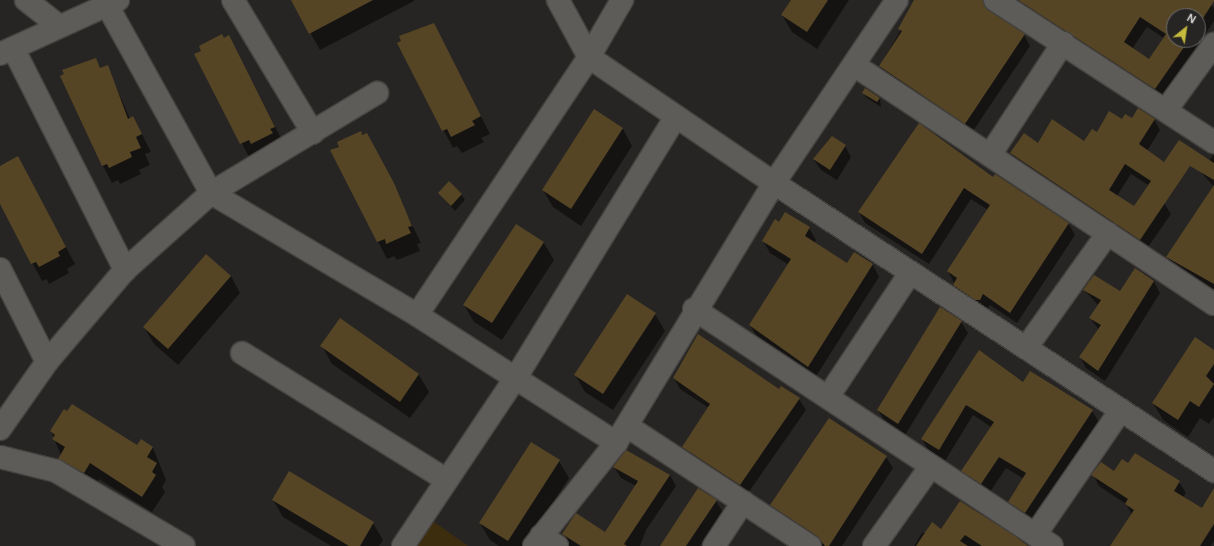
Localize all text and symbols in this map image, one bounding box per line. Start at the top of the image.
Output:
north arrow [1166,8,1206,48]
text: N [1185,10,1198,27]

